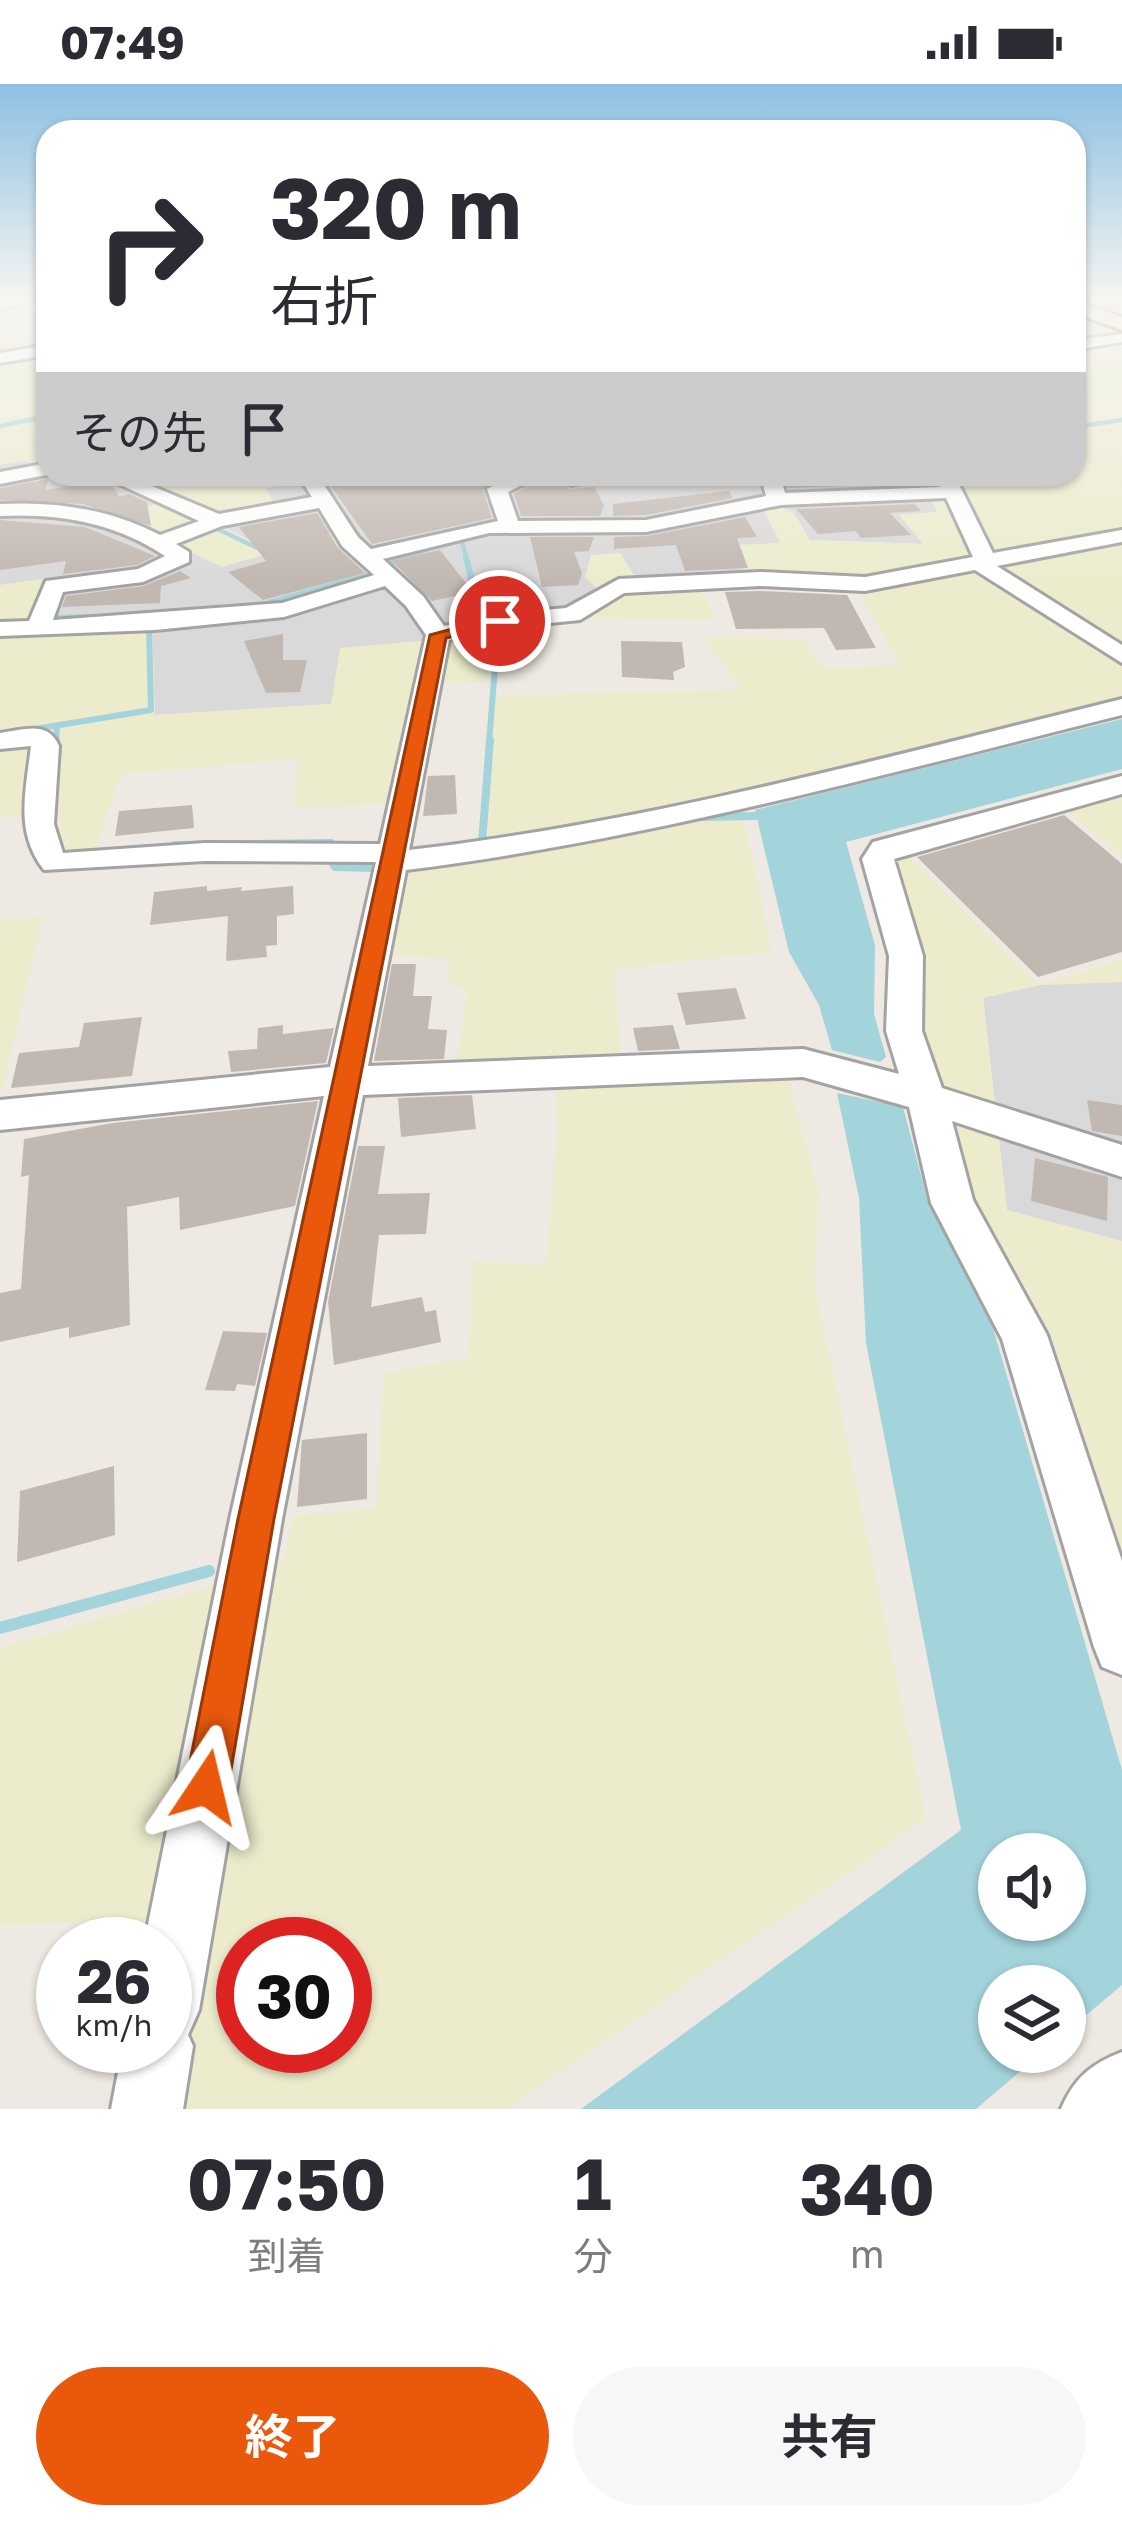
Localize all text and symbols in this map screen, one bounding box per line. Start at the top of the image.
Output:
text: 07:49 [60,15,185,69]
text: 320 m [270,157,522,257]
icon: right [72,168,228,324]
text: 右折 [270,268,378,333]
icon: arrive [231,396,297,462]
text: その先 [72,405,207,459]
pin [449,570,551,672]
icon: arrive [467,588,533,654]
position arrow [143,1724,269,1850]
map controls [978,1833,1086,2073]
button: sound [978,1833,1086,1941]
speed limit sign: 30 [216,1917,372,2073]
text: 26 [77,1944,151,2016]
button: layers [978,1965,1086,2073]
text: km/h [76,2007,152,2043]
text: 07:50 [187,2139,387,2226]
text: 1 [574,2139,612,2226]
text: 340 [799,2144,935,2231]
text: m [850,2230,885,2277]
text: 到着 [248,2232,326,2279]
text: 分 [574,2232,613,2279]
button: 終了 [36,2367,549,2505]
button: 共有 [573,2367,1086,2505]

